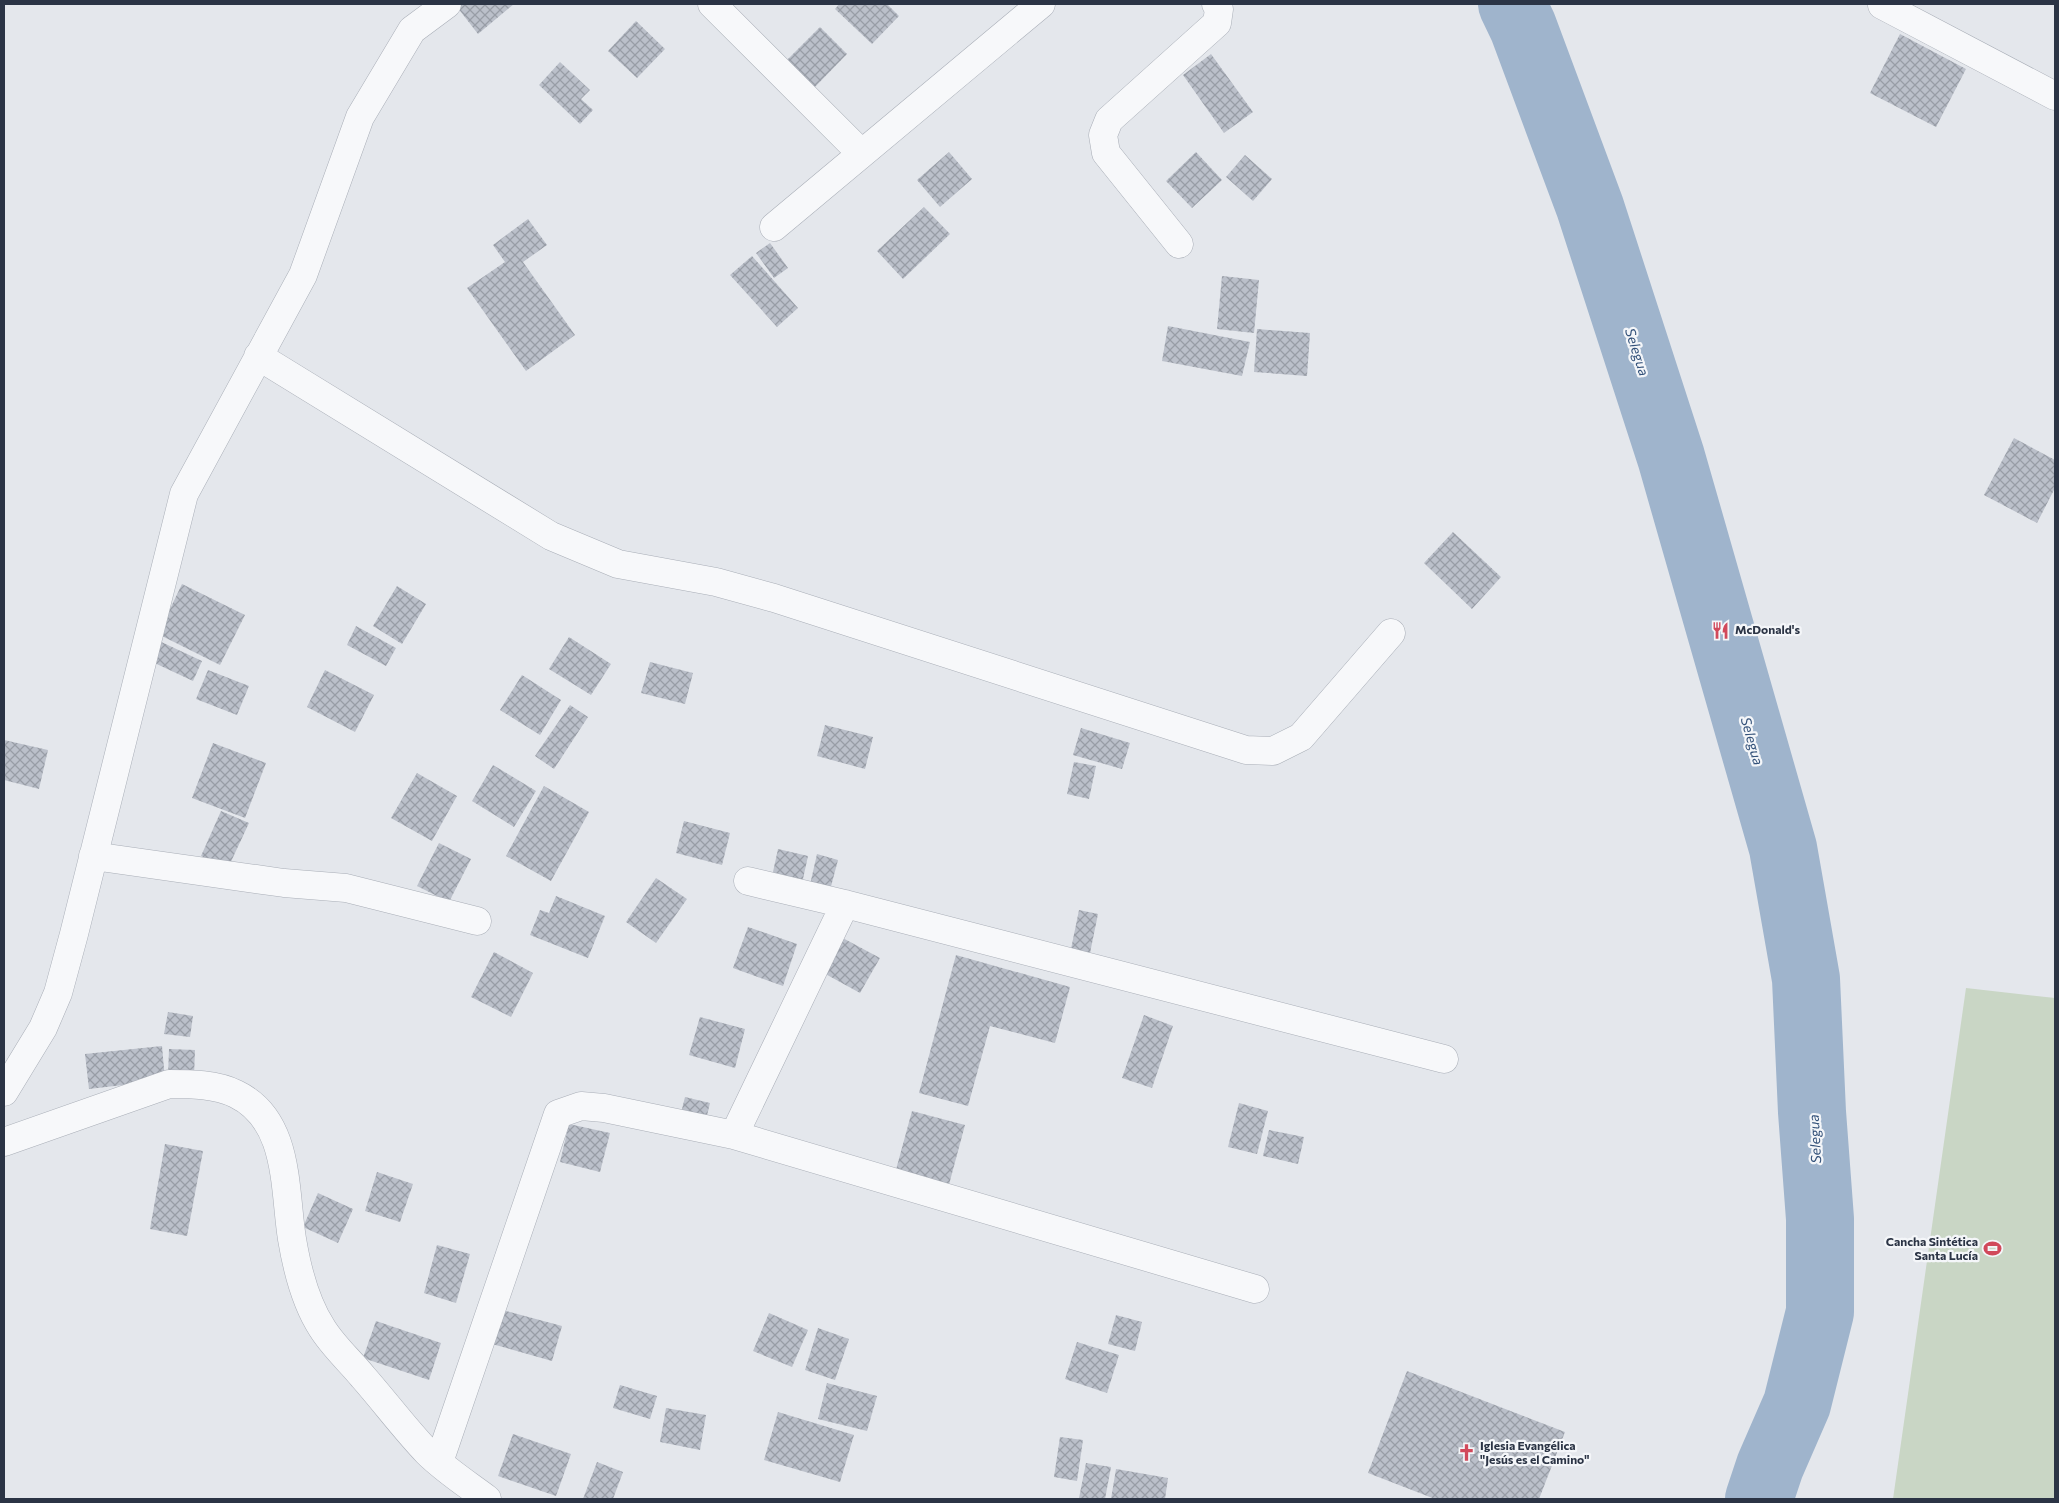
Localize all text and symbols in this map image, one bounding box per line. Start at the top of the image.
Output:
water label: Selegua [1622,326,1653,378]
restaurant icon: McDonald's [1711,620,1731,640]
place label: McDonald's [1735,622,1801,636]
water label: Selegua [1738,715,1767,767]
water label: Selegua [1805,1114,1824,1164]
place label: Cancha Sintética Santa Lucía [1886,1234,1978,1262]
sports icon: Cancha Sintética Santa Lucía [1982,1239,2002,1259]
place label: Iglesia Evangélica "Jesús es el Camino" [1480,1438,1589,1467]
church icon: Iglesia Evangélica "Jesús es el Camino" [1456,1443,1476,1463]

